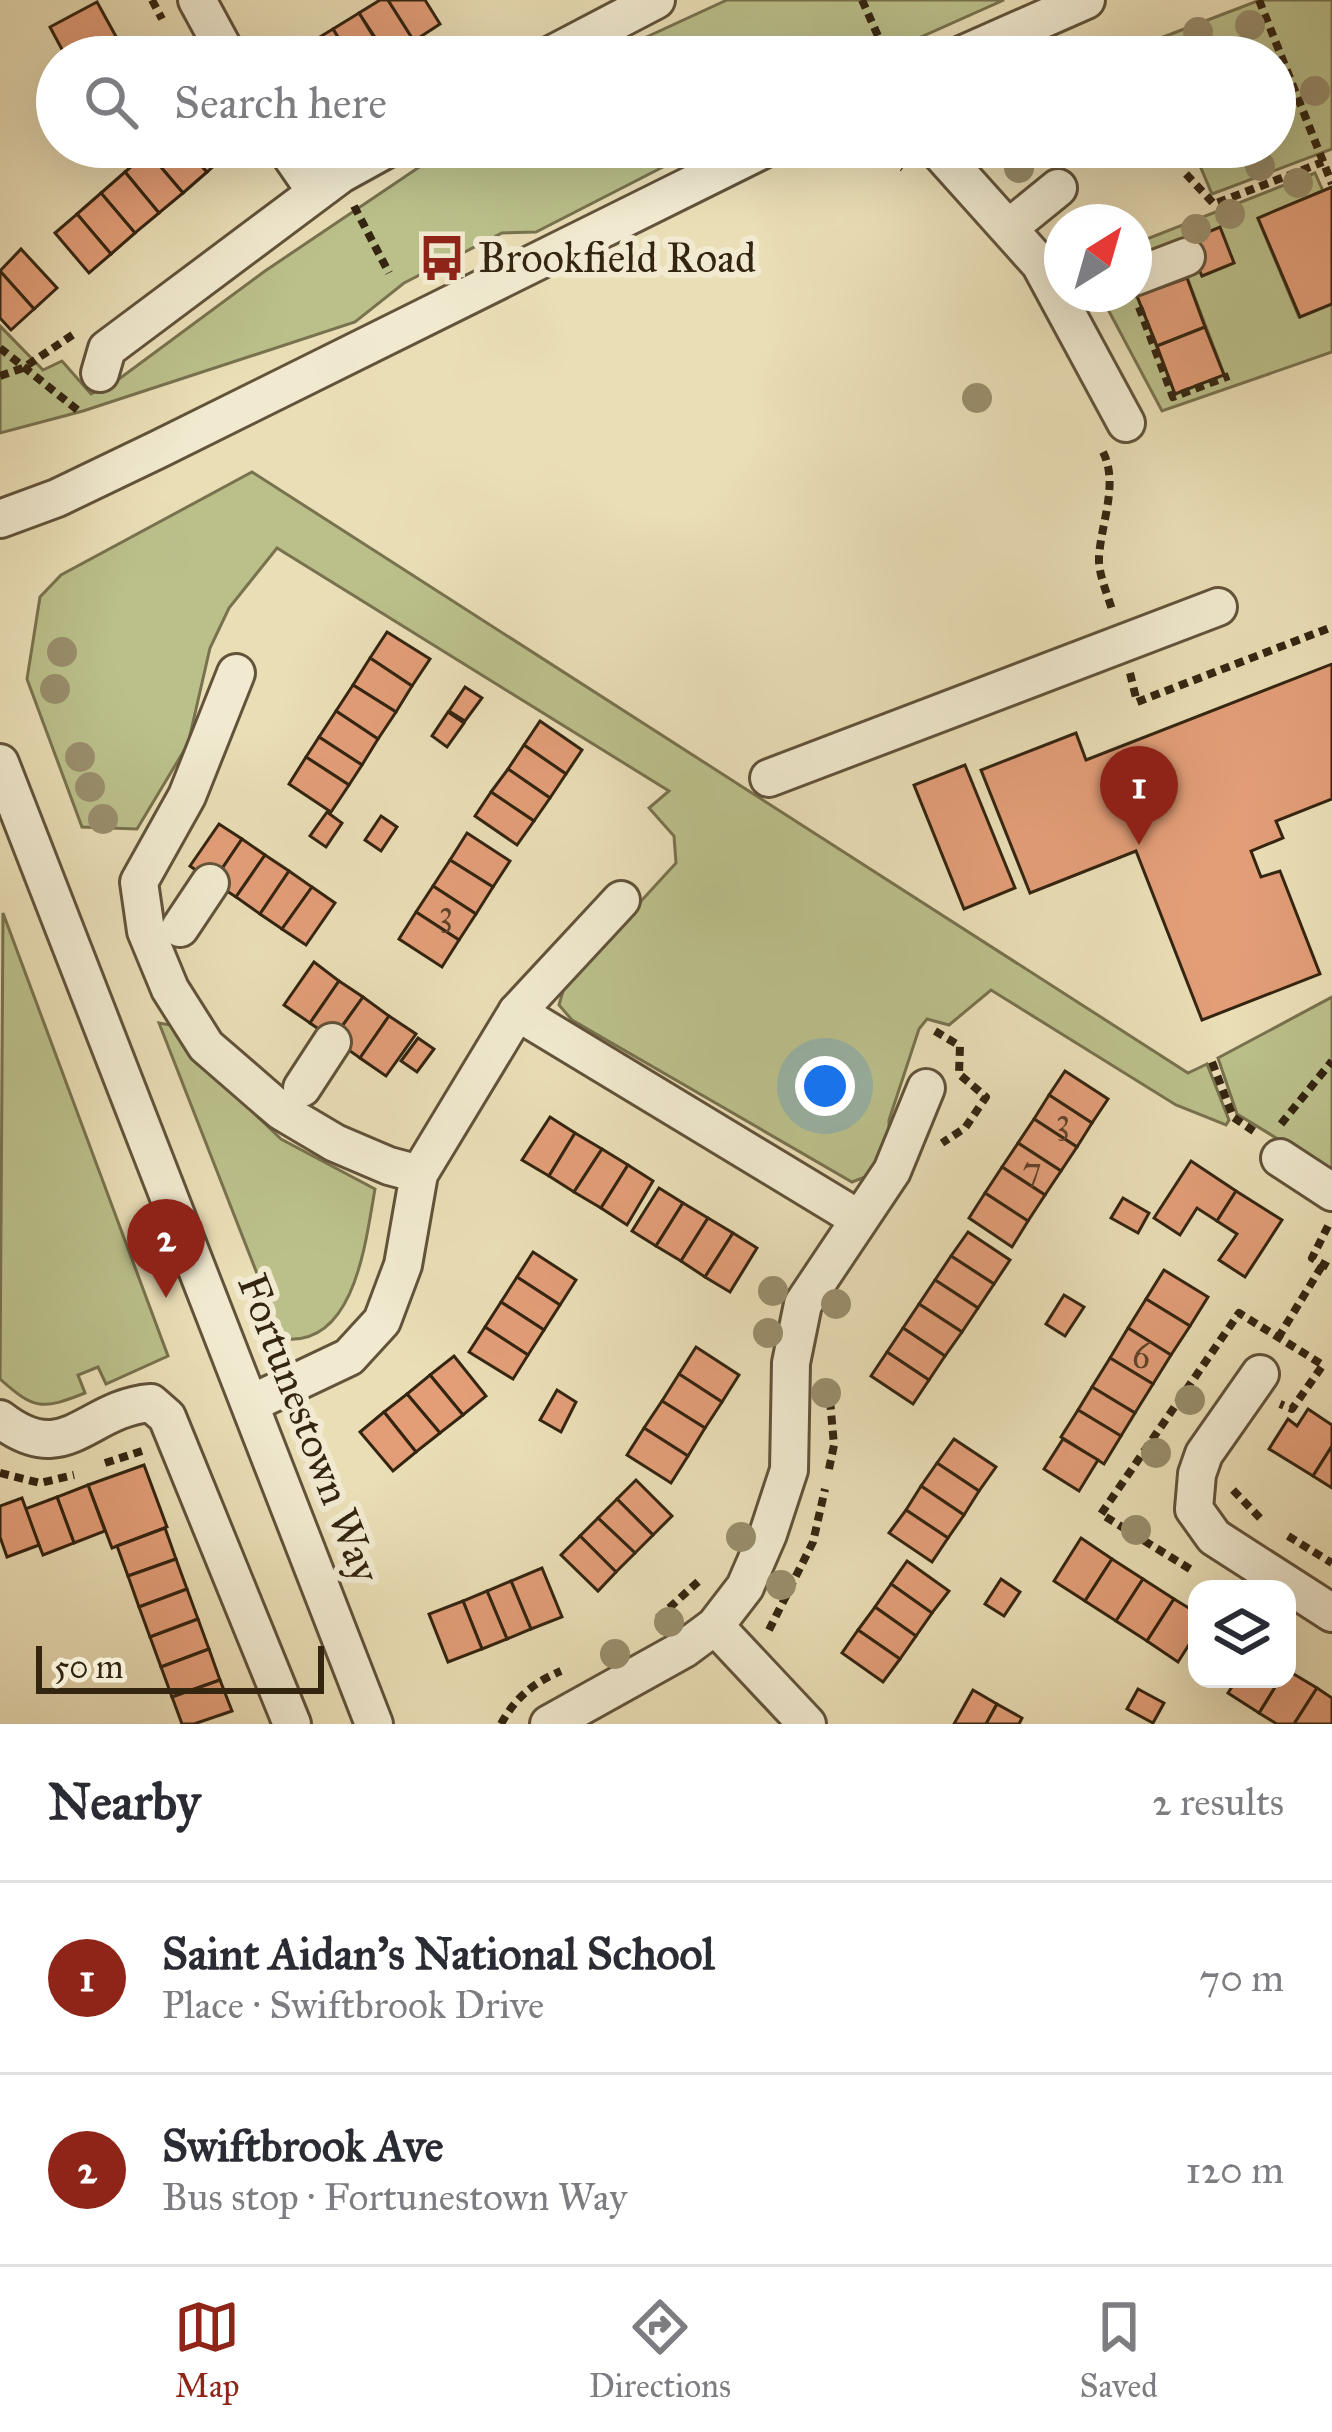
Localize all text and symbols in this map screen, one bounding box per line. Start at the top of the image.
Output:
search box [36,36,1296,168]
icon: search [78,69,144,135]
text: Search here [174,75,387,130]
north arrow [1044,204,1152,312]
place label: Brookfield Road [478,232,756,284]
bus stop icon: Brookfield Road [417,233,467,283]
pin: 1 [1100,746,1178,845]
house number: 3 [439,891,453,935]
your location [795,1056,855,1116]
house number: 3 [1056,1099,1070,1143]
house number: 7 [1022,1147,1042,1191]
pin: 2 [127,1199,205,1298]
street label: Fortunestown Way [226,1266,392,1591]
house number: 6 [1132,1334,1152,1378]
map controls [1188,1580,1296,1688]
button: layers [1188,1580,1296,1688]
scale bar [36,1640,324,1693]
text: 50 m [54,1647,123,1687]
text: Nearby [48,1771,200,1833]
text: 2 results [1152,1778,1284,1826]
text: Saint Aidan's National School [162,1926,715,1981]
text: 1 [79,1954,95,2002]
text: 70 m [1199,1954,1284,2002]
text: Place · Swiftbrook Drive [162,1981,544,2029]
text: Swiftbrook Ave [162,2118,444,2173]
text: 2 [77,2146,97,2194]
text: 120 m [1185,2146,1284,2194]
text: Bus stop · Fortunestown Way [162,2173,627,2221]
tab: Map [174,2294,240,2406]
tab: Directions [589,2294,731,2406]
tab: Saved [1079,2294,1158,2406]

